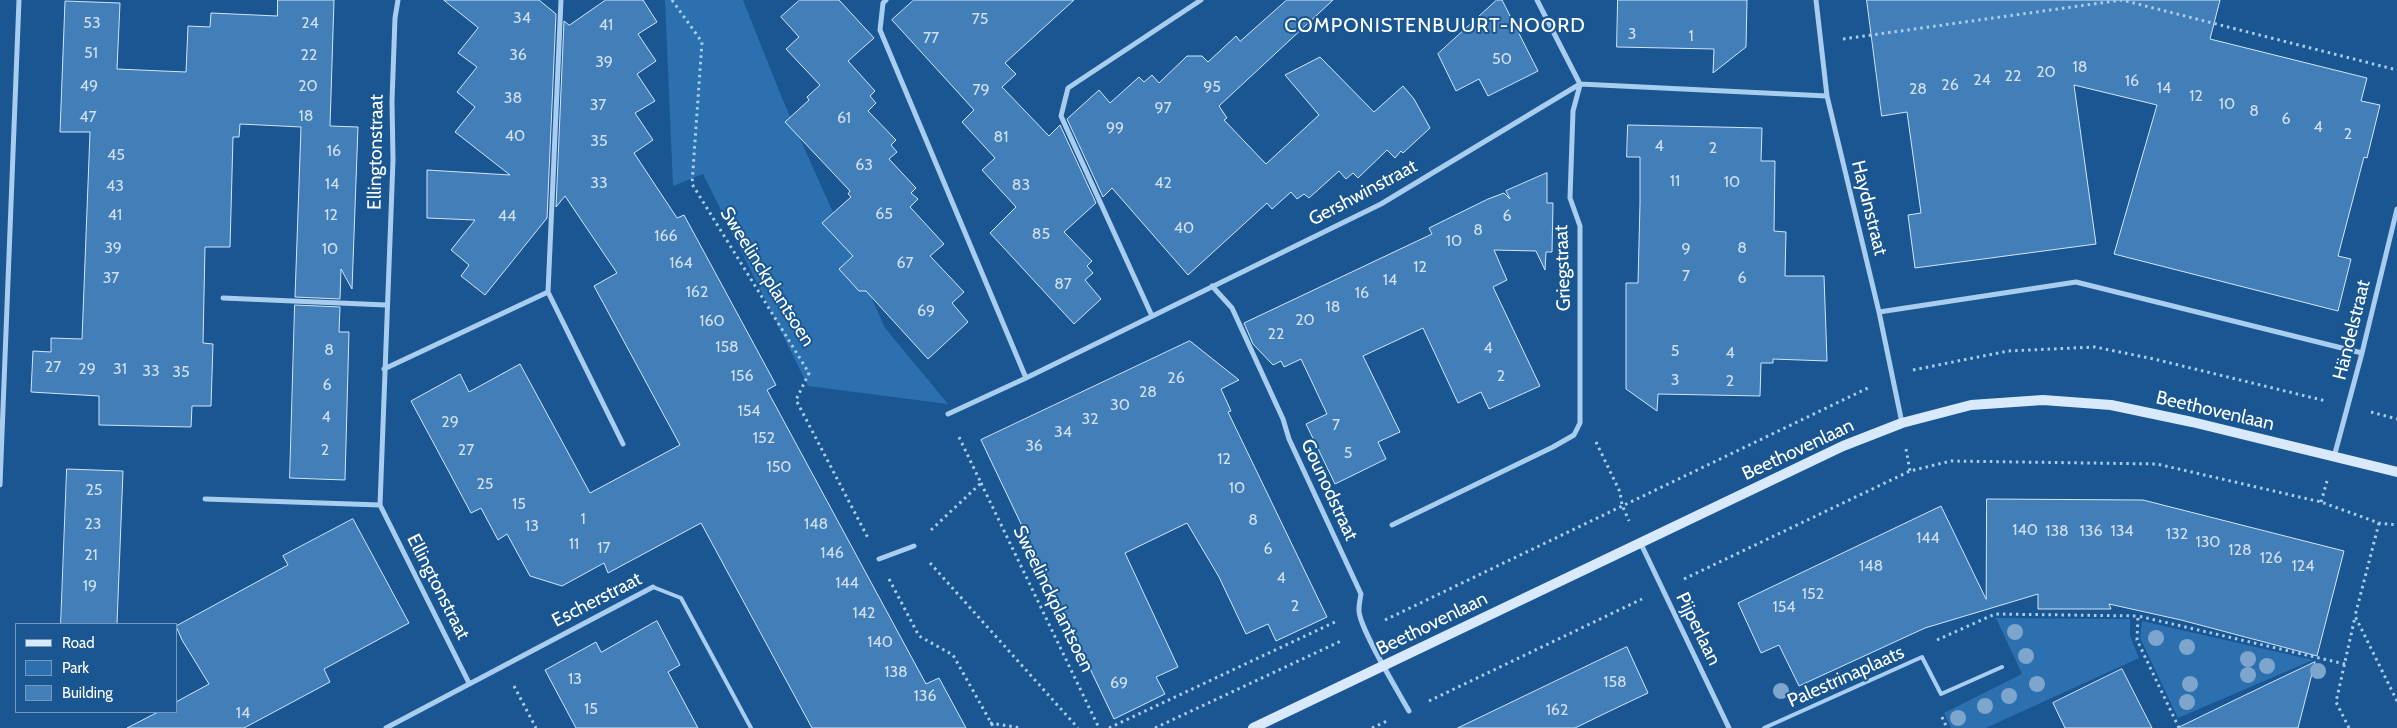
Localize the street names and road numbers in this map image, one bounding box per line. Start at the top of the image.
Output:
street label: Ellingtonstraat [364,94,388,210]
street label: Gershwinstraat [1305,155,1421,231]
street label: Haydnstraat [1846,158,1892,258]
street label: Sweelinckplantsoen [715,203,819,351]
street label: Griegstraat [1550,224,1576,312]
street label: Händelstraat [2329,278,2375,382]
street label: Beethovenlaan [2154,386,2276,436]
street label: Beethovenlaan [1739,414,1857,486]
street label: Gounodstraat [1296,436,1362,544]
street label: Sweelinckplantsoen [1008,522,1098,676]
street label: Ellingtonstraat [402,530,474,644]
street label: Escherstraat [548,568,646,632]
street label: Beethovenlaan [1373,587,1491,661]
street label: Pijperlaan [1671,589,1725,669]
street label: Palestrinaplaats [1784,641,1908,713]

